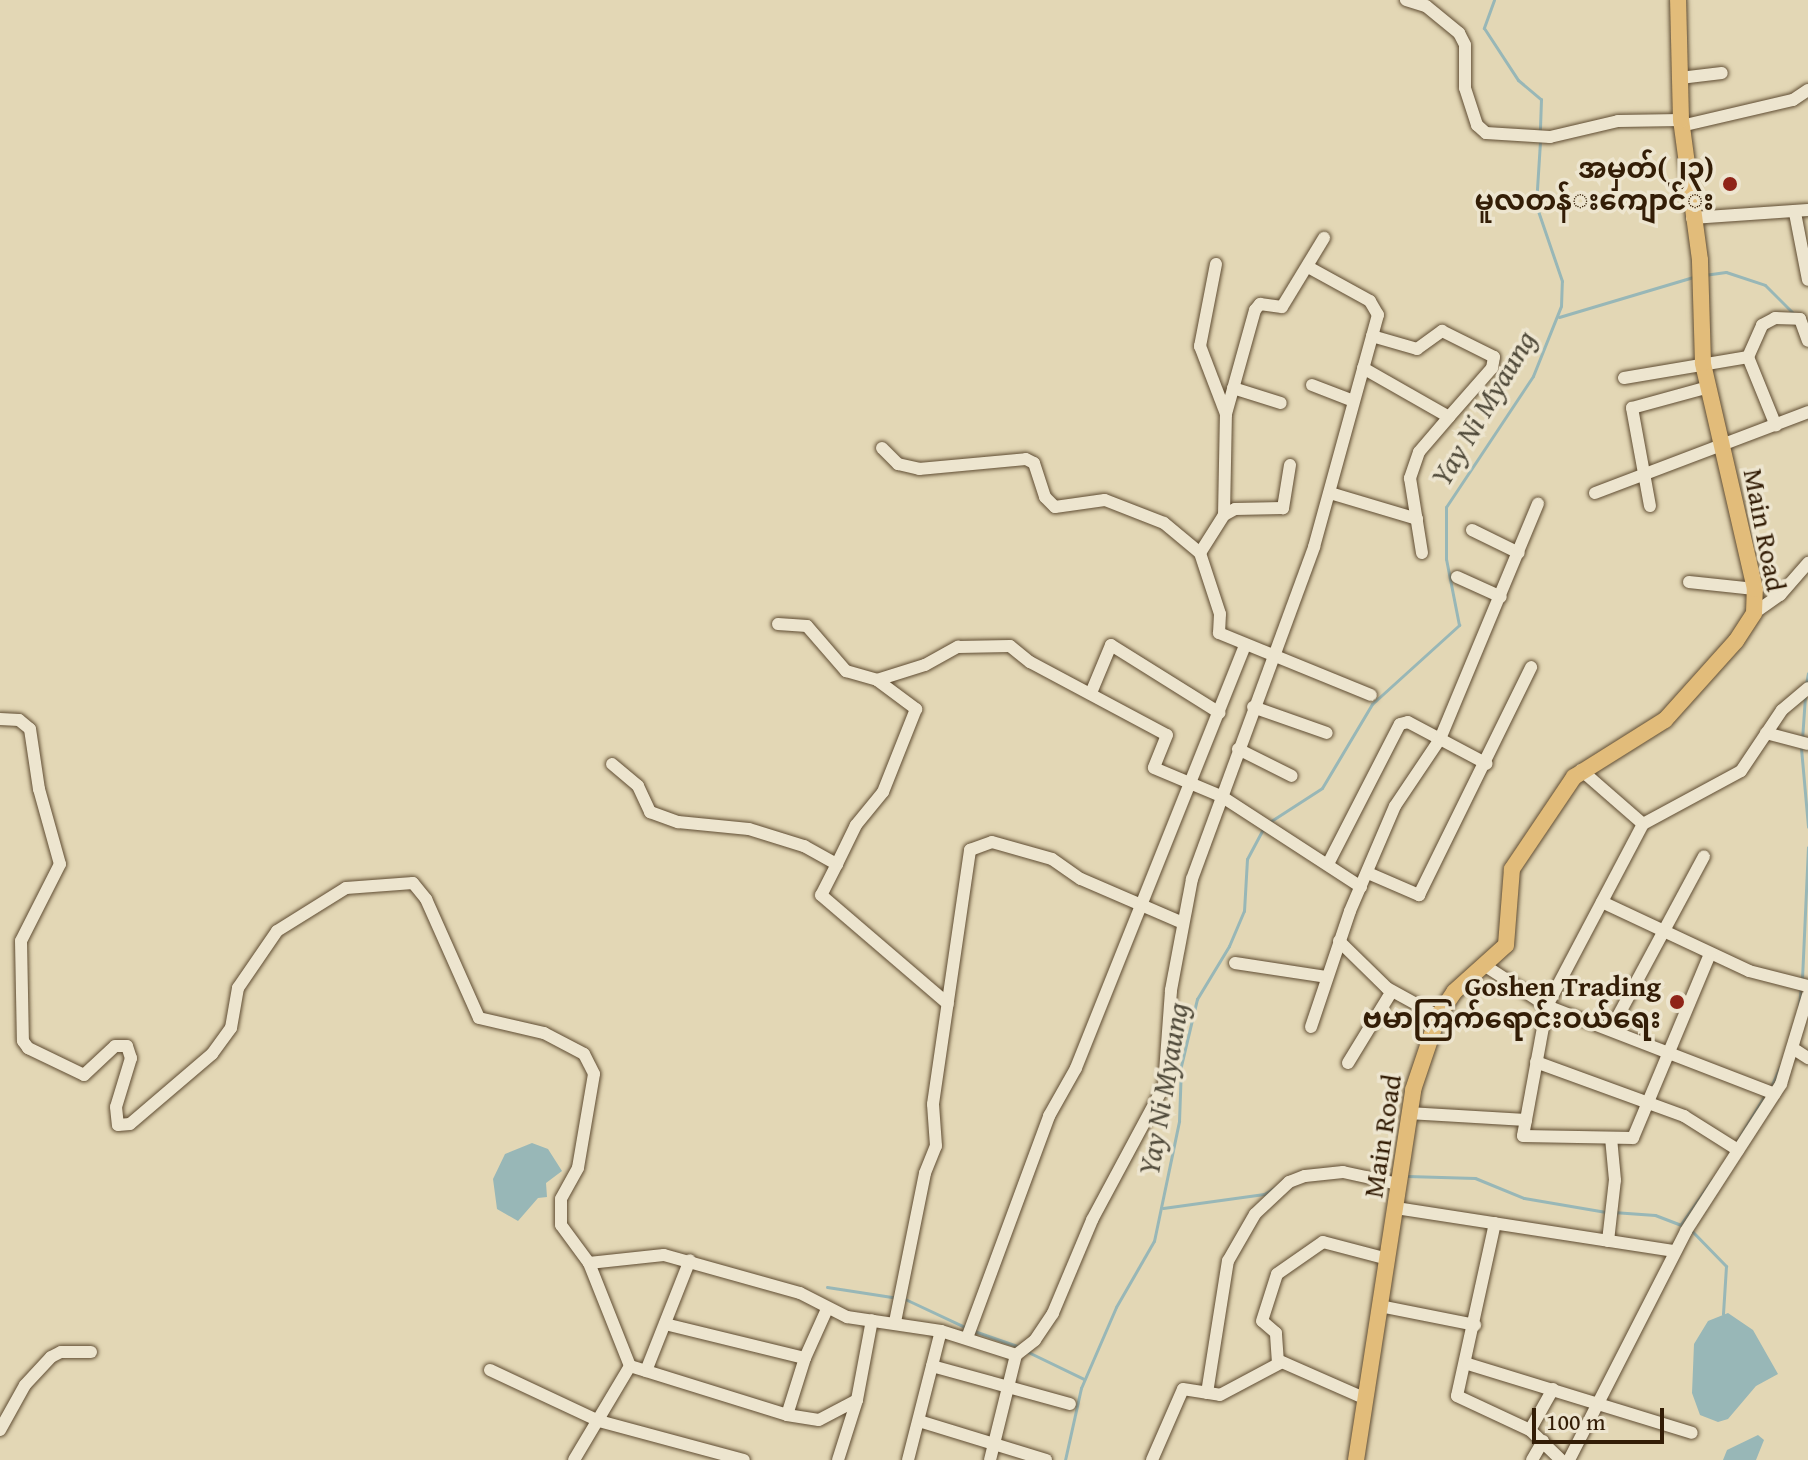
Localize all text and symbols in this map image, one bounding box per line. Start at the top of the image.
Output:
place label: အမှတ်(၂၃) မူလတန်‌း‌ကျောင်‌း [1475,151,1714,217]
marker: အမှတ်(၂၃) မူလတန်‌း‌ကျောင်‌း [1721,175,1739,193]
water label: Yay Ni Myaung [1423,324,1543,492]
street label: Main Road [1737,466,1793,594]
place label: Goshen Trading ဗမာကြက်ရောင်းဝယ်ရေး [1363,969,1661,1035]
marker: Goshen Trading ဗမာကြက်ရောင်းဝယ်ရေး [1668,993,1686,1011]
water label: Yay Ni Myaung [1130,1000,1196,1178]
street label: Main Road [1356,1072,1408,1200]
scale bar [1536,1392,1668,1442]
text: 100 m [1546,1404,1606,1439]

